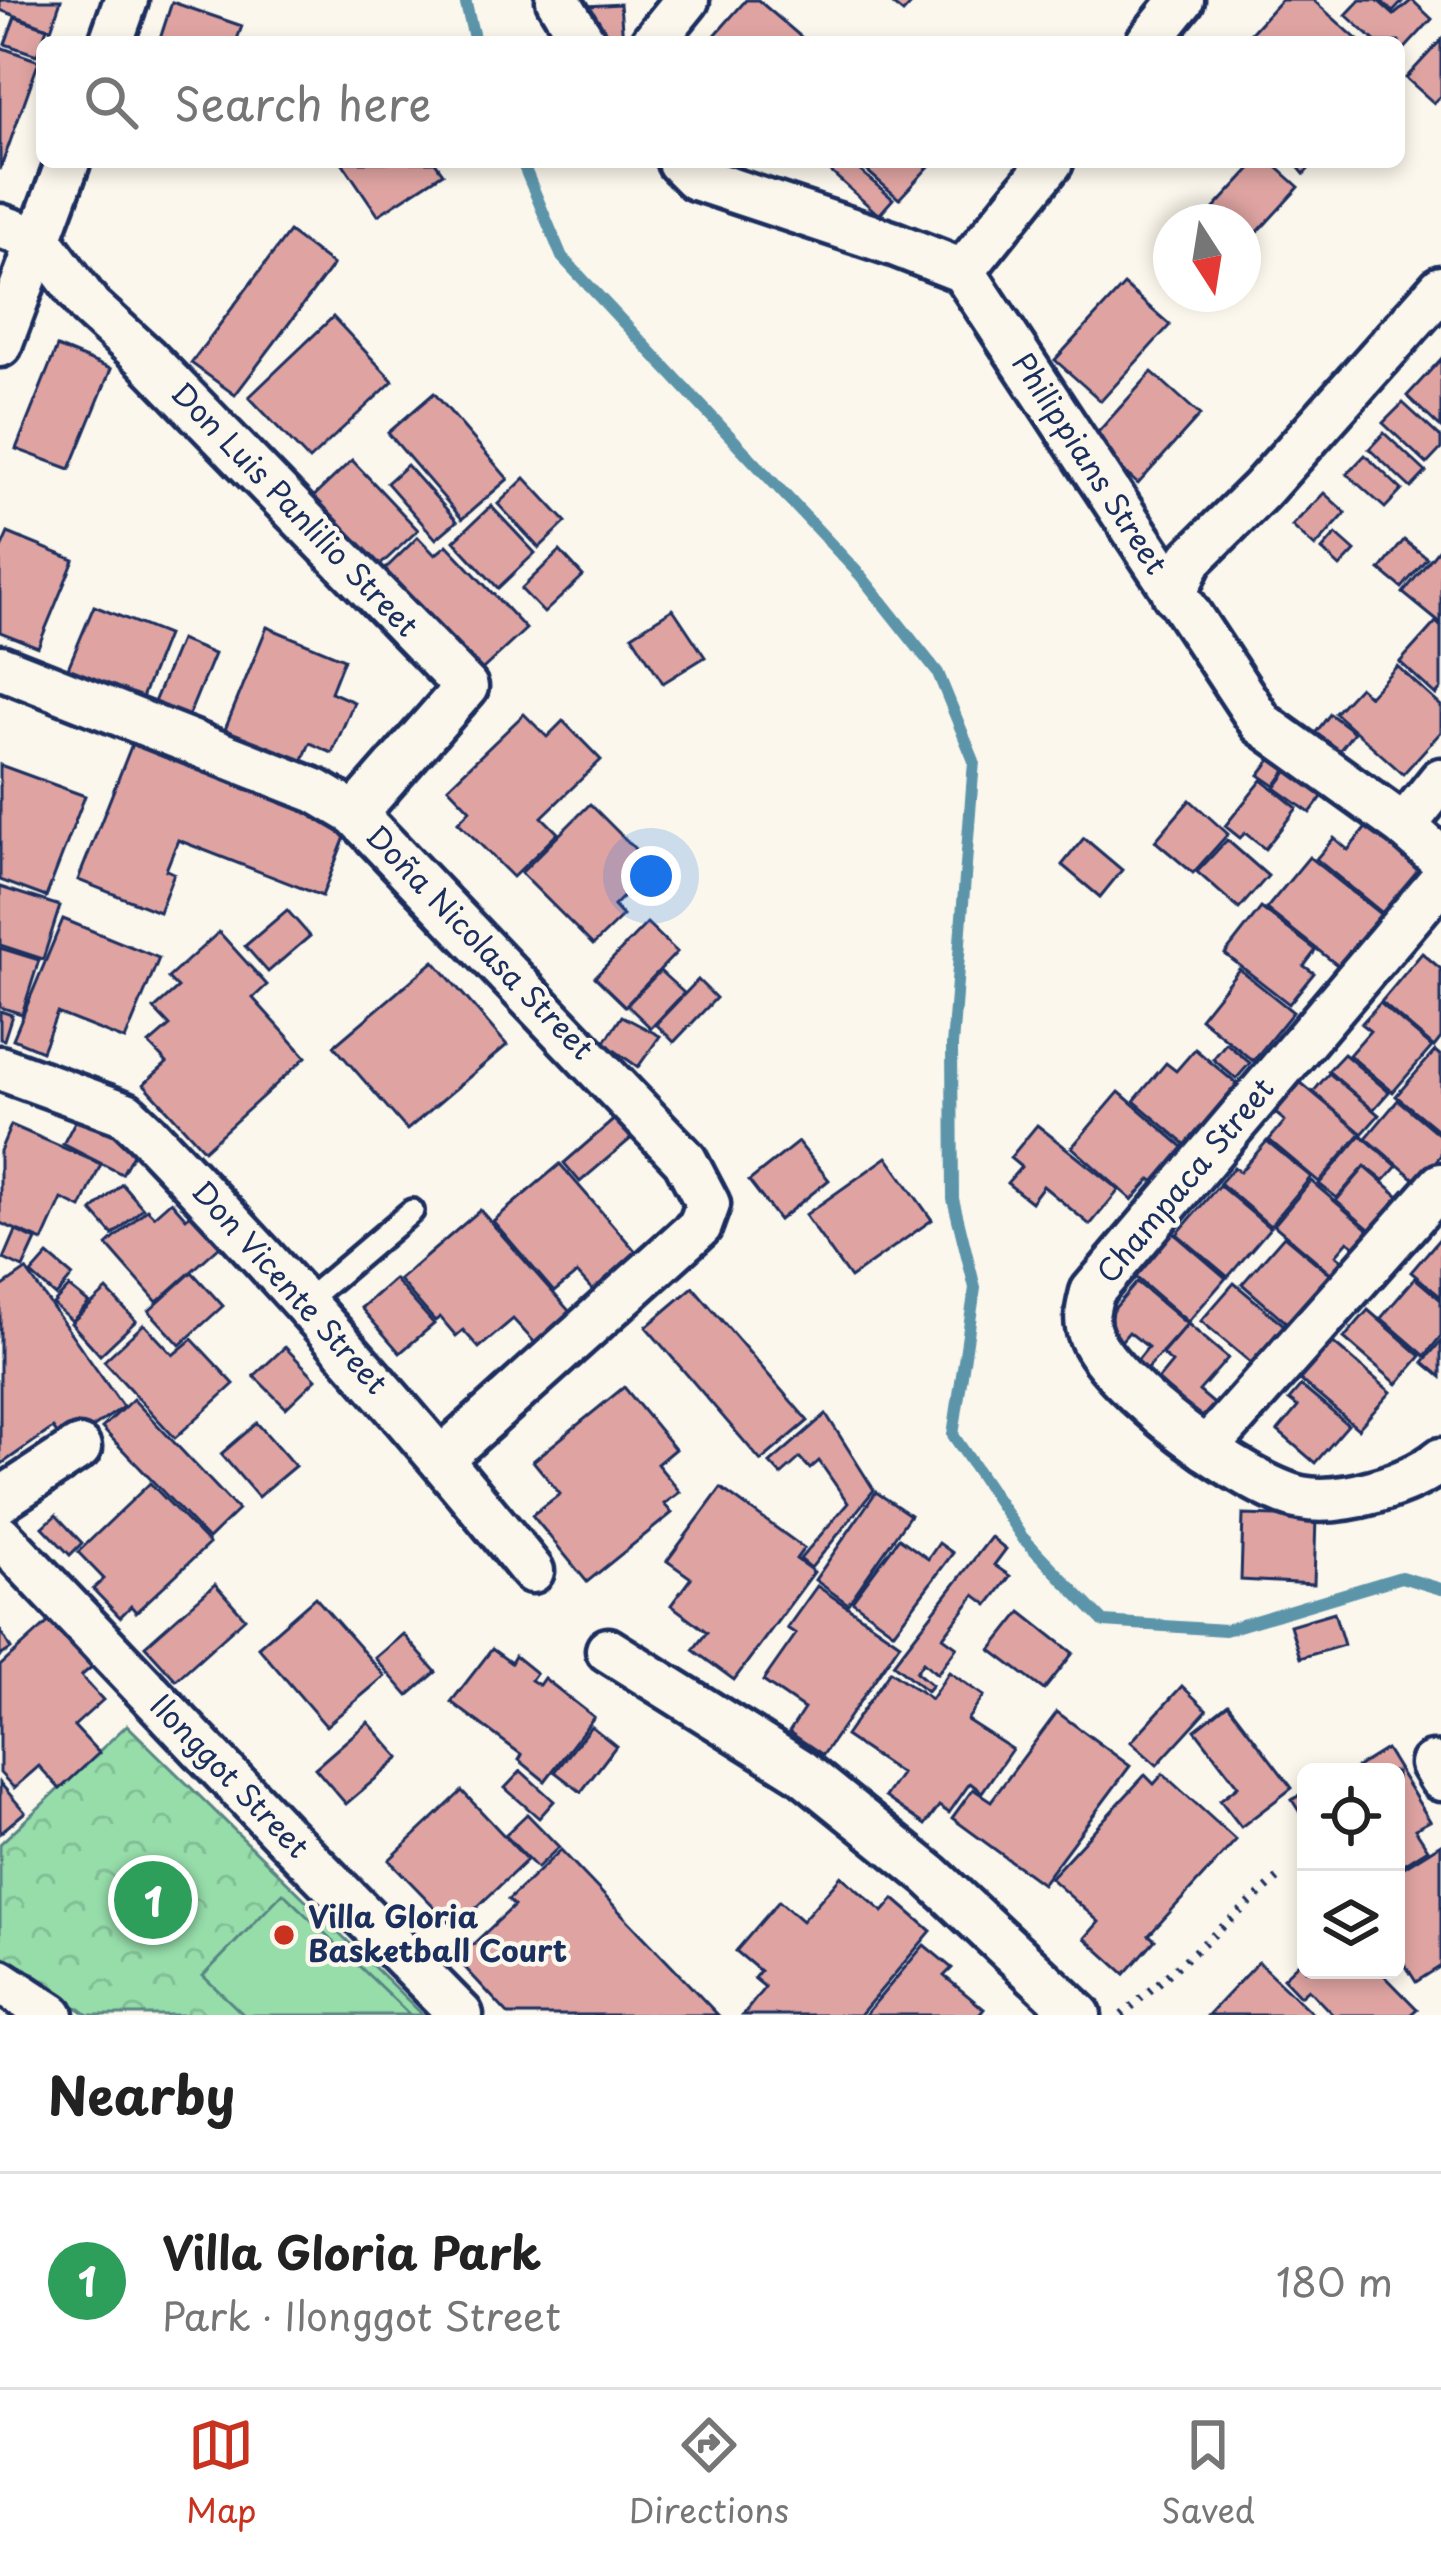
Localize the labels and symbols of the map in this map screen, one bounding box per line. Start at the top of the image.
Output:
north arrow [1153,204,1261,312]
street label: Philippians Street [1002,343,1180,582]
street label: Don Luis Panlilio Street [162,371,430,646]
street label: Doña Nicolasa Street [356,814,605,1069]
your location [621,846,681,906]
street label: Champaca Street [1085,1067,1284,1292]
street label: Don Vicente Street [182,1169,399,1403]
street label: Ilonggot Street [141,1683,321,1867]
pin: 1 [114,1855,192,1945]
place label: Villa Gloria Basketball Court [308,1893,567,1972]
marker: Villa Gloria Basketball Court [271,1922,297,1948]

